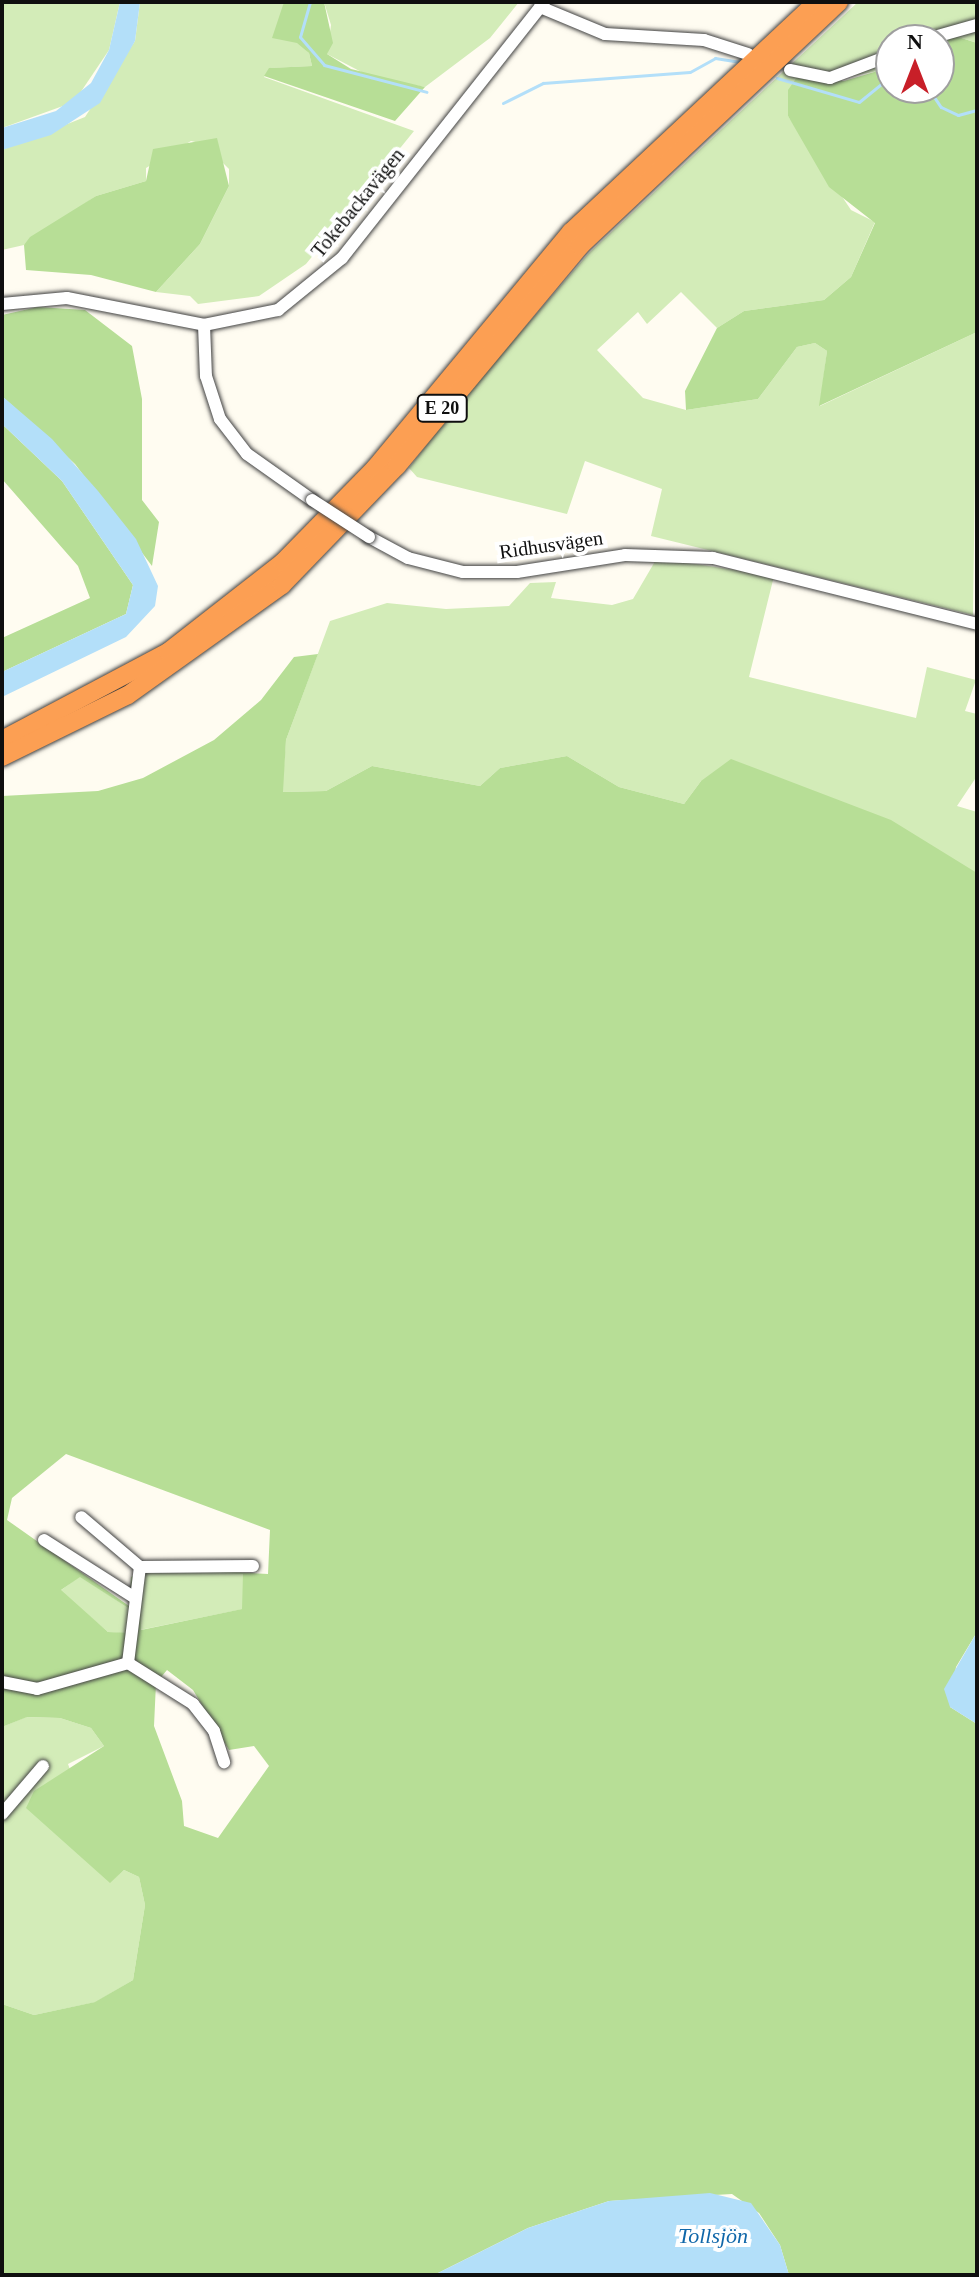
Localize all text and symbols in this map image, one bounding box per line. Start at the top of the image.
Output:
north arrow [875,24,955,104]
text: N [907,29,923,54]
street label: Tokebackavägen [306,143,410,263]
road number: E 20 [416,394,468,422]
street label: Ridhusvägen [498,526,604,564]
water label: Tollsjön [678,2223,748,2249]

